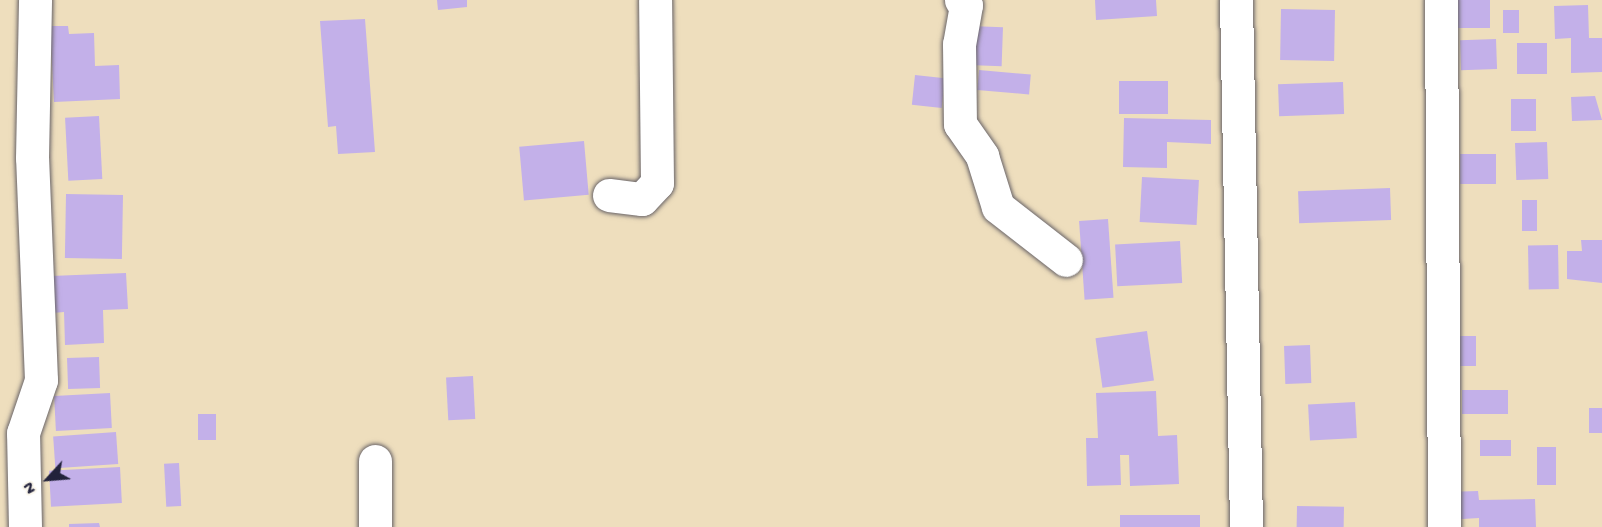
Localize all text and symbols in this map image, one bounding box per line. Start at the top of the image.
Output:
north arrow [18,449,78,509]
text: N [21,478,42,496]

